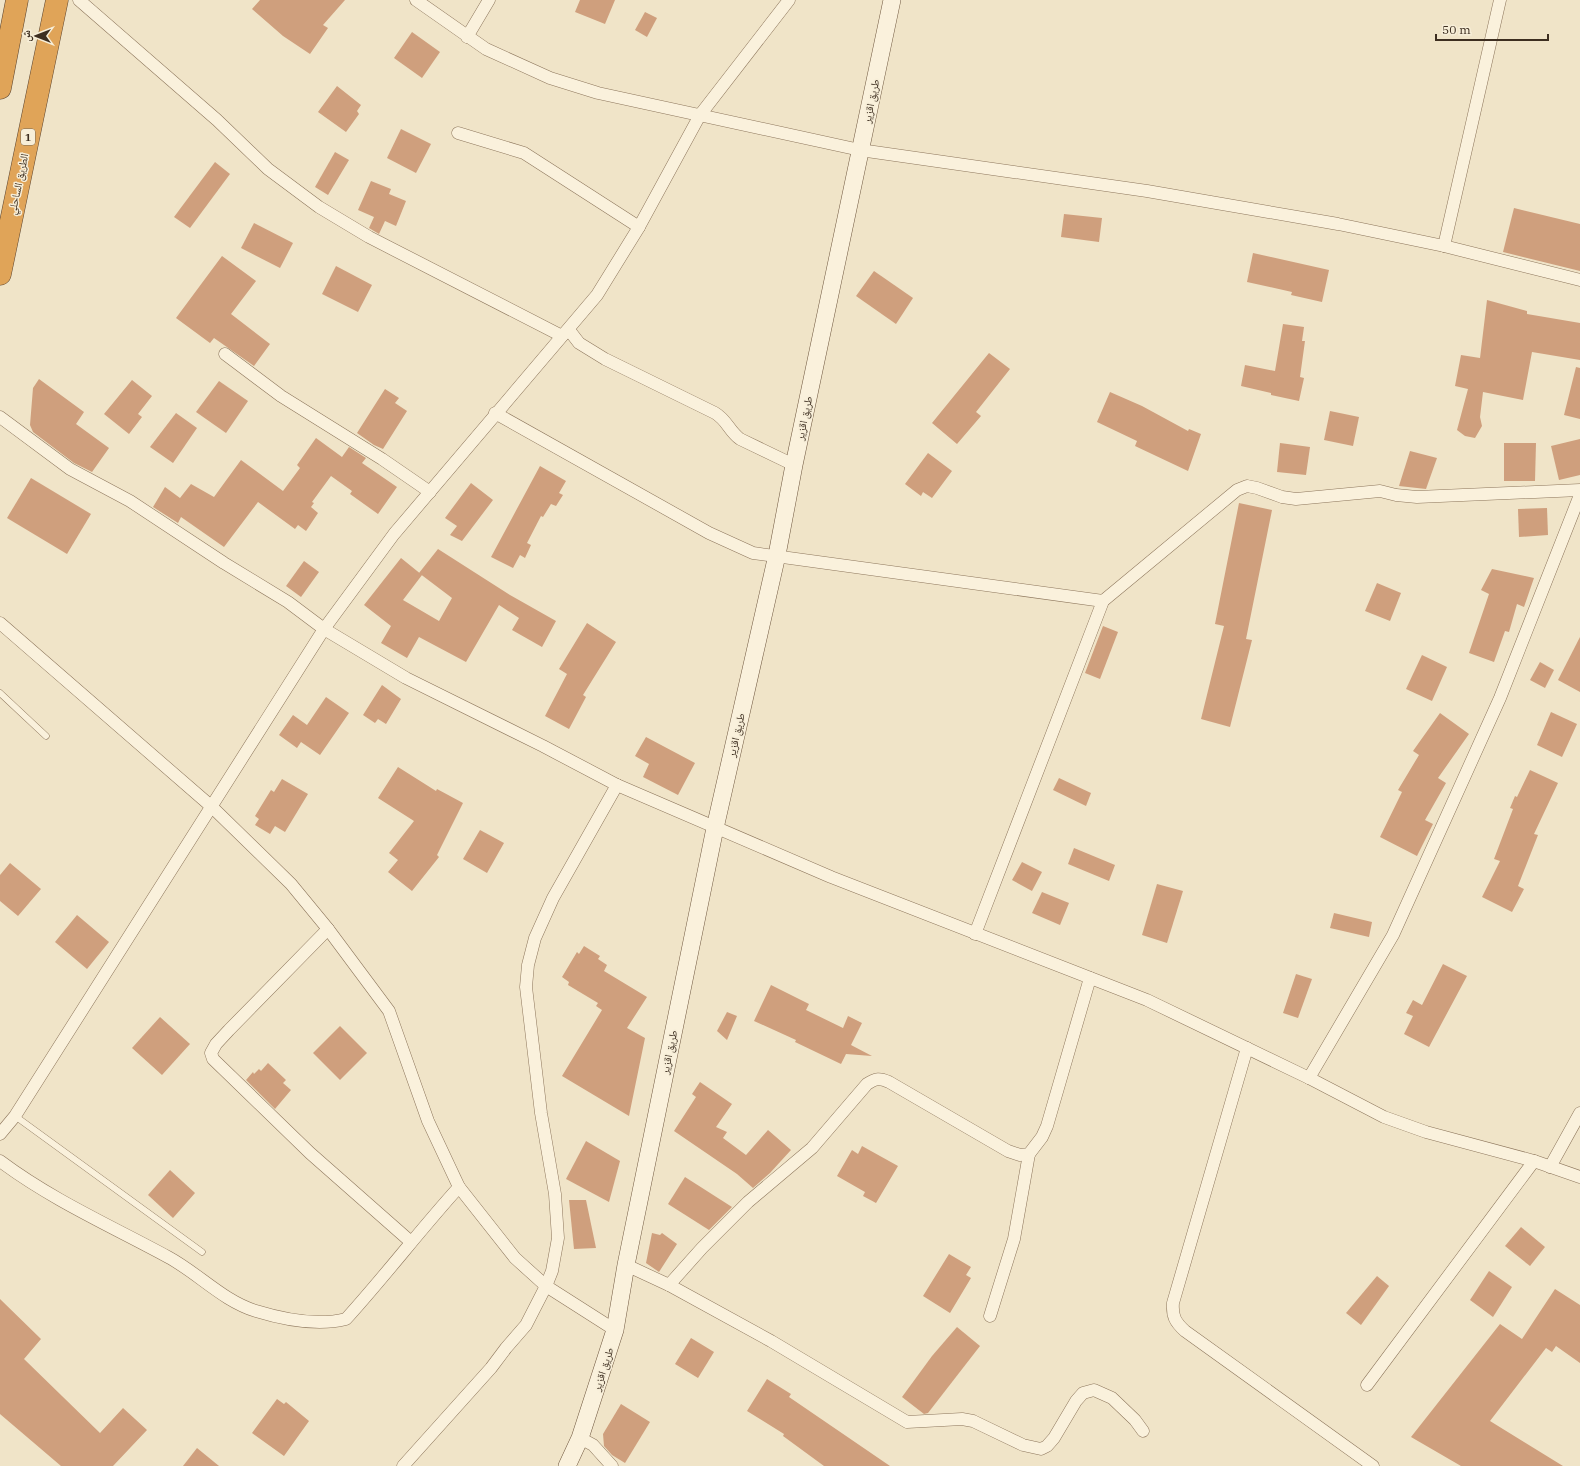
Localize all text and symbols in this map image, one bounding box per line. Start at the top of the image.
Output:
north arrow [16,16,56,56]
scale bar [1436,16,1548,42]
text: 50 m [1442,22,1471,37]
text: ش [19,30,34,42]
street label: طريق اقزير [859,78,883,125]
road number: 1 [21,129,35,145]
street label: الطريق الساحلي [5,152,33,216]
street label: طريق اقزير [792,395,816,442]
street label: طريق اقزير [724,712,748,759]
street label: طريق اقزير [657,1029,681,1076]
street label: طريق اقزير [589,1345,617,1394]

